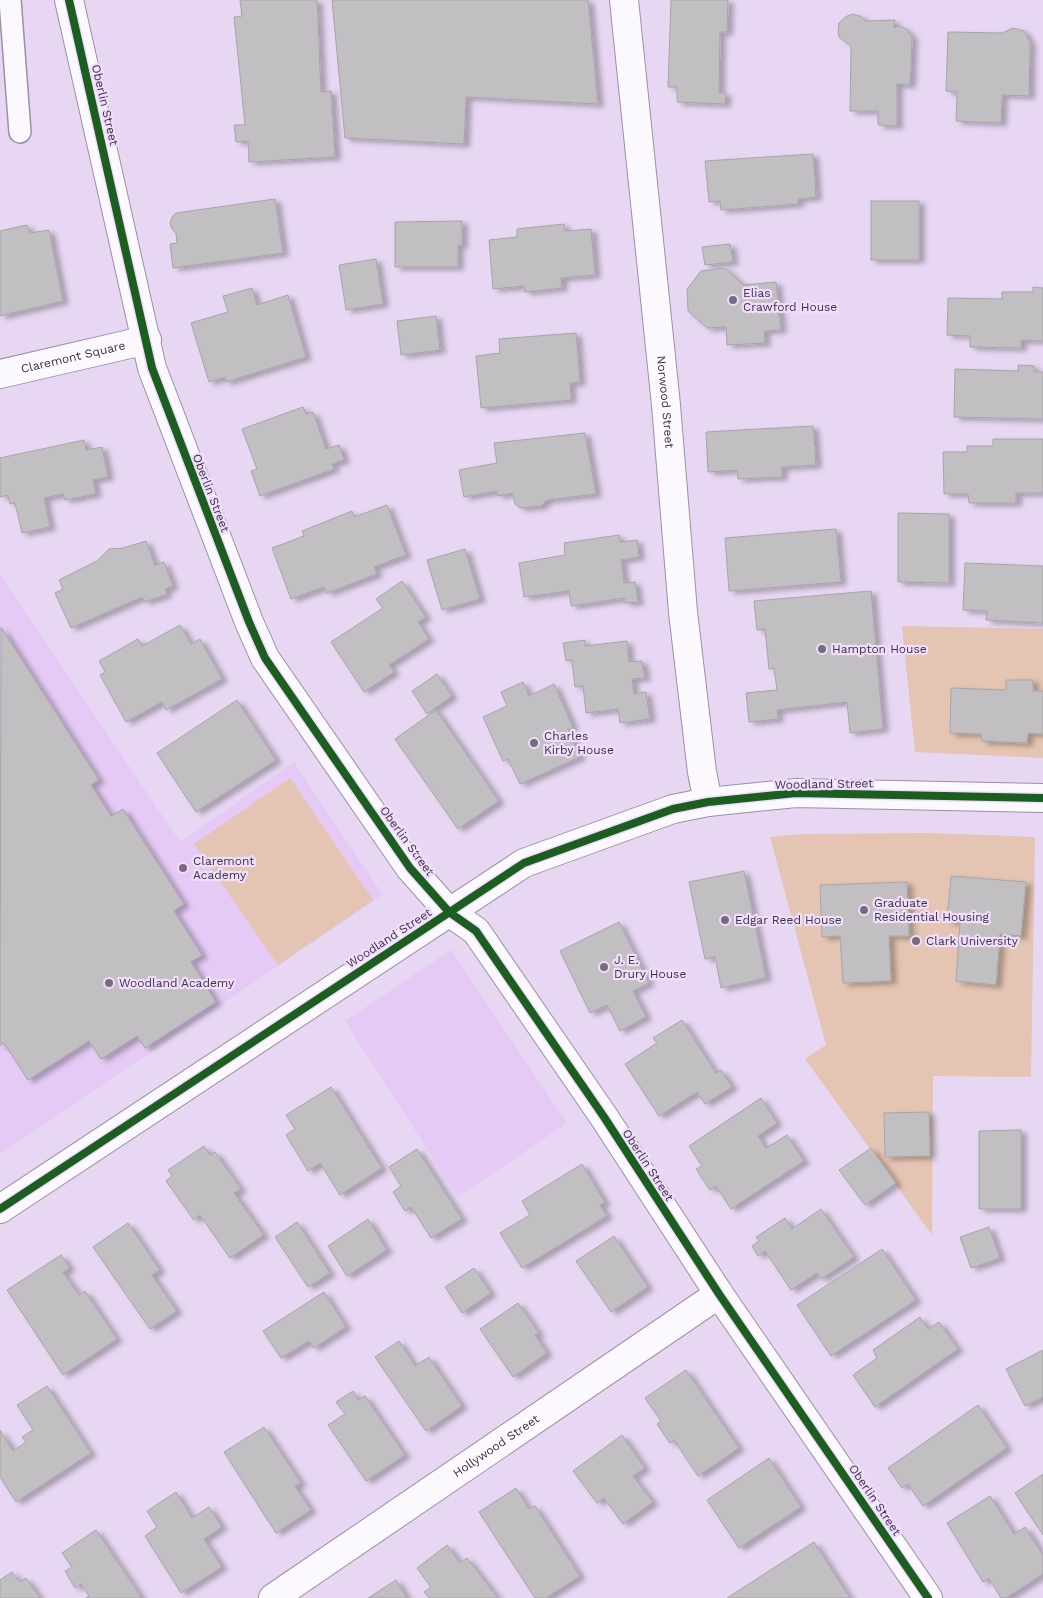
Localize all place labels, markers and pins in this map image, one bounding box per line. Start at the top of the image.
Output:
place label: Elias Crawford House [743,286,837,314]
marker: Elias Crawford House [727,294,739,306]
place label: Hampton House [832,642,927,656]
marker: Hampton House [816,643,828,655]
place label: Charles Kirby House [544,729,614,757]
marker: Charles Kirby House [528,737,540,749]
place label: Claremont Academy [193,854,254,882]
marker: Claremont Academy [177,862,189,874]
place label: Graduate Residential Housing [874,896,990,924]
marker: Graduate Residential Housing [858,904,870,916]
place label: Edgar Reed House [735,913,842,927]
marker: Edgar Reed House [719,914,731,926]
place label: Clark University [926,934,1019,948]
marker: Clark University [910,935,922,947]
place label: J. E. Drury House [614,953,686,981]
marker: J. E. Drury House [598,961,610,973]
place label: Woodland Academy [119,976,235,990]
marker: Woodland Academy [103,977,115,989]

